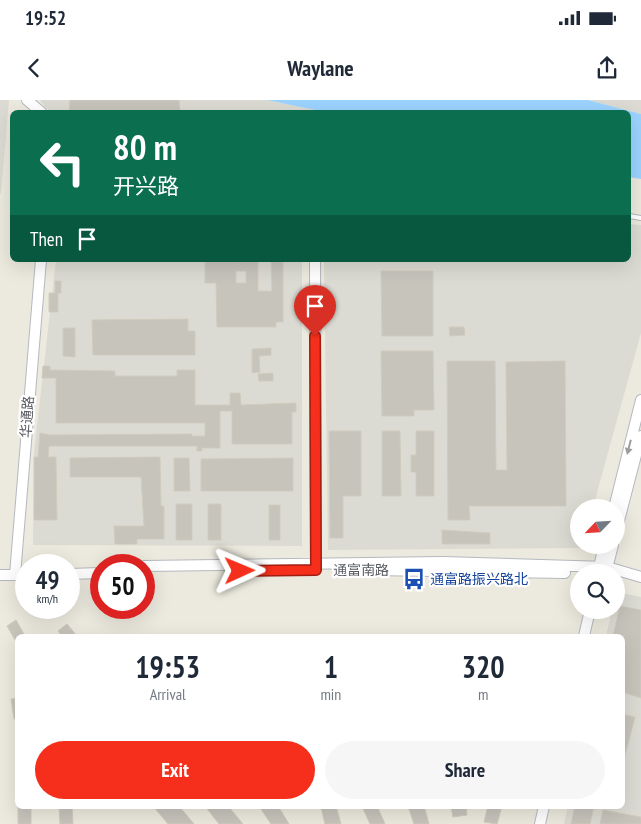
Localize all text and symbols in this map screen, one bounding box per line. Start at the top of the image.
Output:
text: 19:52 [25,6,66,30]
icon: back [20,54,48,82]
text: Waylane [287,54,354,82]
icon: share [593,54,621,82]
text: 80 m [113,124,177,170]
icon: left [30,130,95,195]
text: 开兴路 [113,172,179,200]
icon: arrive [73,225,101,253]
text: Then [30,227,63,251]
pin [294,285,336,336]
icon: arrive [301,292,329,320]
street label: 华通路 [17,395,37,439]
one-way arrow [625,440,633,455]
north arrow [570,499,625,554]
map controls [570,499,625,619]
position arrow [213,544,265,596]
speed limit sign: 50 [90,554,155,619]
street label: 通富南路 [333,561,389,579]
text: 49 [36,564,59,596]
button: search [570,564,625,619]
bus stop icon: 通富路振兴路北 [401,566,427,592]
place label: 通富路振兴路北 [430,570,528,588]
text: km/h [37,591,58,606]
text: 19:53 [135,647,200,686]
text: 1 [324,647,338,686]
text: 320 [462,647,505,686]
text: Arrival [150,684,186,704]
text: min [320,684,341,704]
text: m [478,684,488,704]
button: Exit [35,741,315,799]
button: Share [325,741,605,799]

